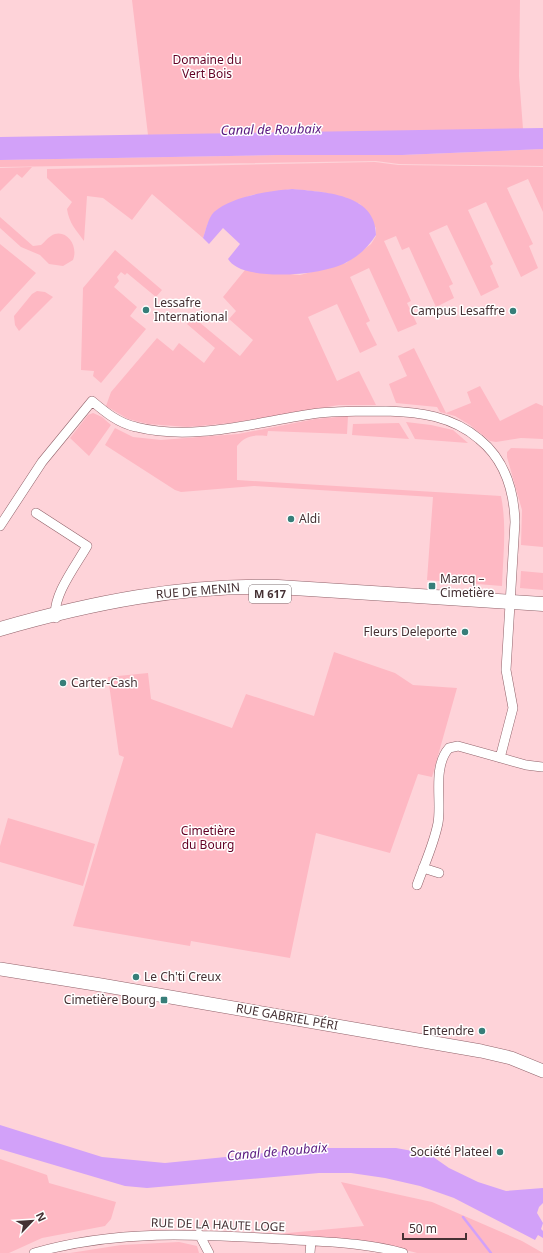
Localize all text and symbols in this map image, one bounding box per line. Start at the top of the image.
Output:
park label: Domaine du Vert Bois [172,51,242,82]
water label: Canal de Roubaix [220,119,322,139]
place label: Lessafre International [154,294,228,325]
place label: Campus Lesaffre [411,302,505,319]
marker: Lessafre International [141,305,151,315]
marker: Campus Lesaffre [508,306,518,316]
place label: Aldi [299,510,320,527]
marker: Aldi [286,514,296,524]
place label: Marcq – Cimetière [440,570,495,601]
street label: RUE DE MENIN [155,578,241,603]
marker: Marcq – Cimetière [427,581,437,591]
road number: M 617 [249,585,291,603]
place label: Fleurs Deleporte [364,623,457,640]
marker: Fleurs Deleporte [460,627,470,637]
place label: Carter-Cash [71,674,138,691]
marker: Carter-Cash [58,678,68,688]
park label: Cimetière du Bourg [181,822,235,853]
place label: Le Ch'ti Creux [144,968,222,985]
marker: Le Ch'ti Creux [131,972,141,982]
place label: Cimetière Bourg [64,991,156,1008]
marker: Cimetière Bourg [159,995,169,1005]
street label: RUE GABRIEL PÉRI [235,999,339,1034]
place label: Entendre [423,1022,474,1039]
marker: Entendre [477,1026,487,1036]
water label: Canal de Roubaix [226,1138,329,1164]
place label: Société Plateel [410,1143,492,1160]
marker: Société Plateel [495,1147,505,1157]
north arrow [12,1201,52,1241]
text: N [33,1209,50,1224]
street label: RUE DE LA HAUTE LOGE [151,1214,285,1235]
scale bar [403,1215,466,1241]
text: 50 m [409,1220,437,1237]

